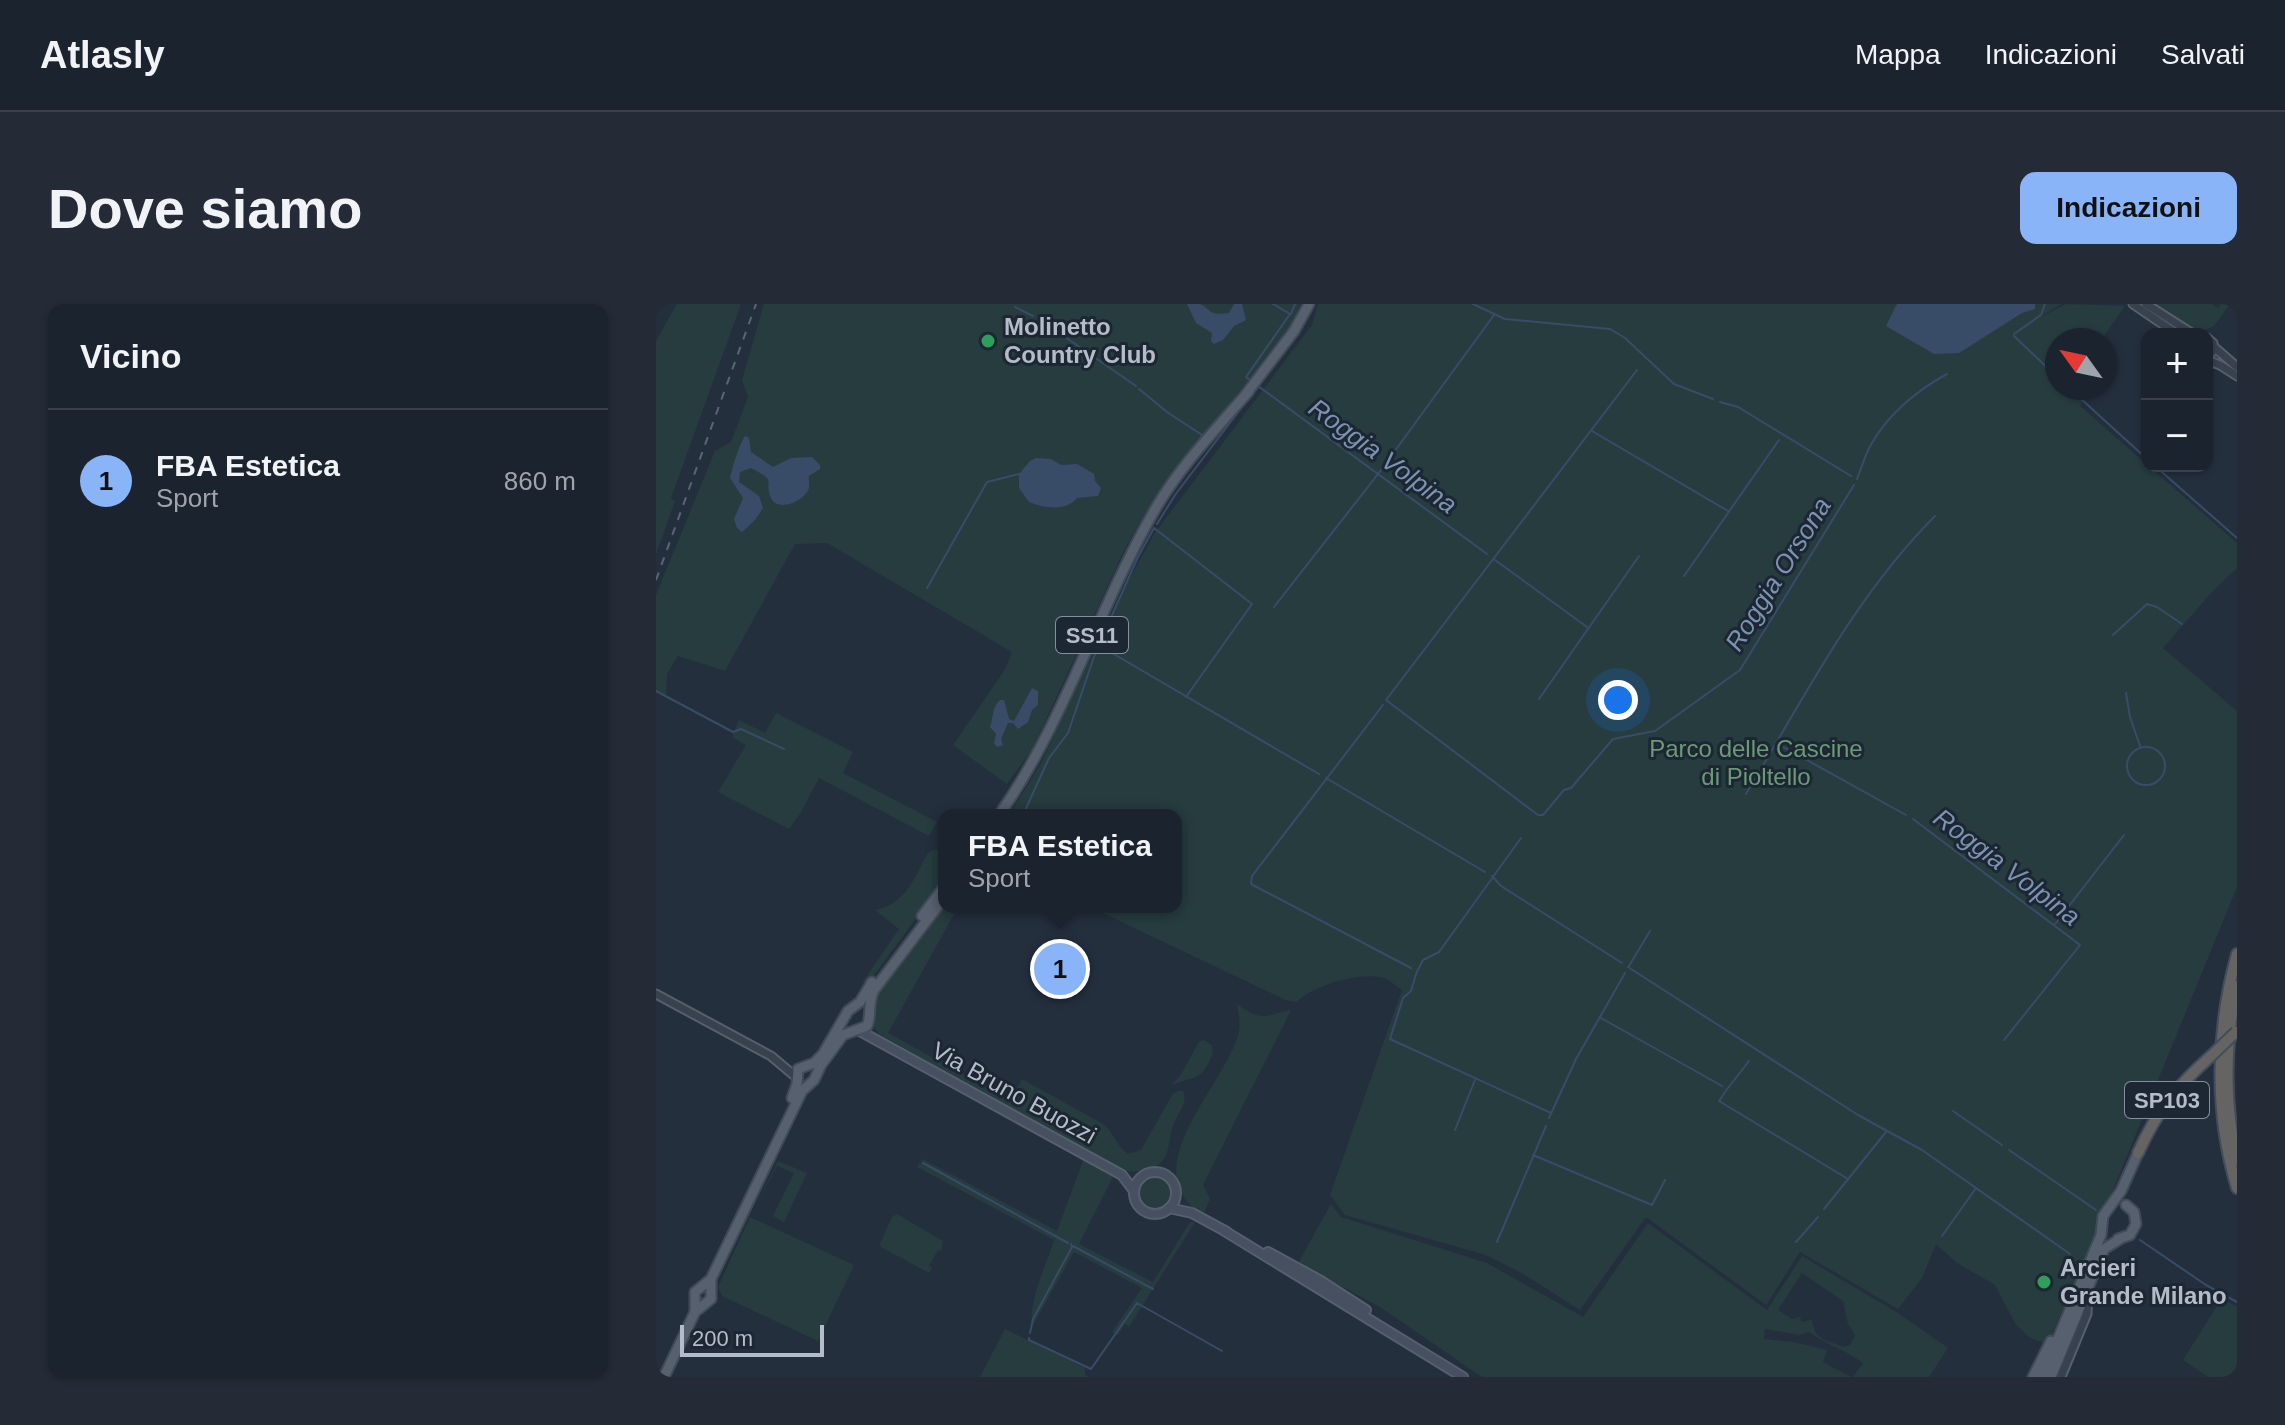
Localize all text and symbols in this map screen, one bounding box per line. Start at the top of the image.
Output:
text: Atlasly [40,34,165,76]
text: Mappa [1855,39,1941,70]
text: Indicazioni [1985,39,2117,70]
text: Salvati [2161,39,2245,70]
button: Indicazioni [2020,172,2237,244]
text: Dove siamo [48,177,362,240]
place label: Molinetto Country Club [1004,313,1156,368]
north arrow [2045,328,2117,400]
map controls [2141,328,2213,472]
button: + [2141,328,2213,400]
marker: Molinetto Country Club [979,332,997,350]
text: Vicino [80,337,181,375]
water label: Roggia Volpina [1303,392,1463,520]
button: − [2141,400,2213,472]
text: FBA Estetica [156,449,340,482]
text: 1 [99,466,113,496]
text: 860 m [504,466,576,496]
text: Sport [156,483,218,513]
water label: Roggia Orsona [1719,492,1837,656]
road number: SS11 [1056,617,1128,653]
your location [1598,680,1638,720]
park label: Parco delle Cascine di Pioltello [1649,735,1863,790]
water label: Roggia Volpina [1928,802,2086,932]
popup [938,809,1182,913]
text: FBA Estetica [968,829,1152,862]
text: Sport [968,863,1030,893]
pin: 1 [1034,939,1086,999]
street label: Via Bruno Buozzi [927,1036,1101,1149]
road number: SP103 [2125,1082,2209,1118]
place label: Arcieri Grande Milano [2060,1254,2227,1309]
marker: Arcieri Grande Milano [2035,1273,2053,1291]
scale bar [680,1321,824,1357]
text: 200 m [692,1326,753,1351]

